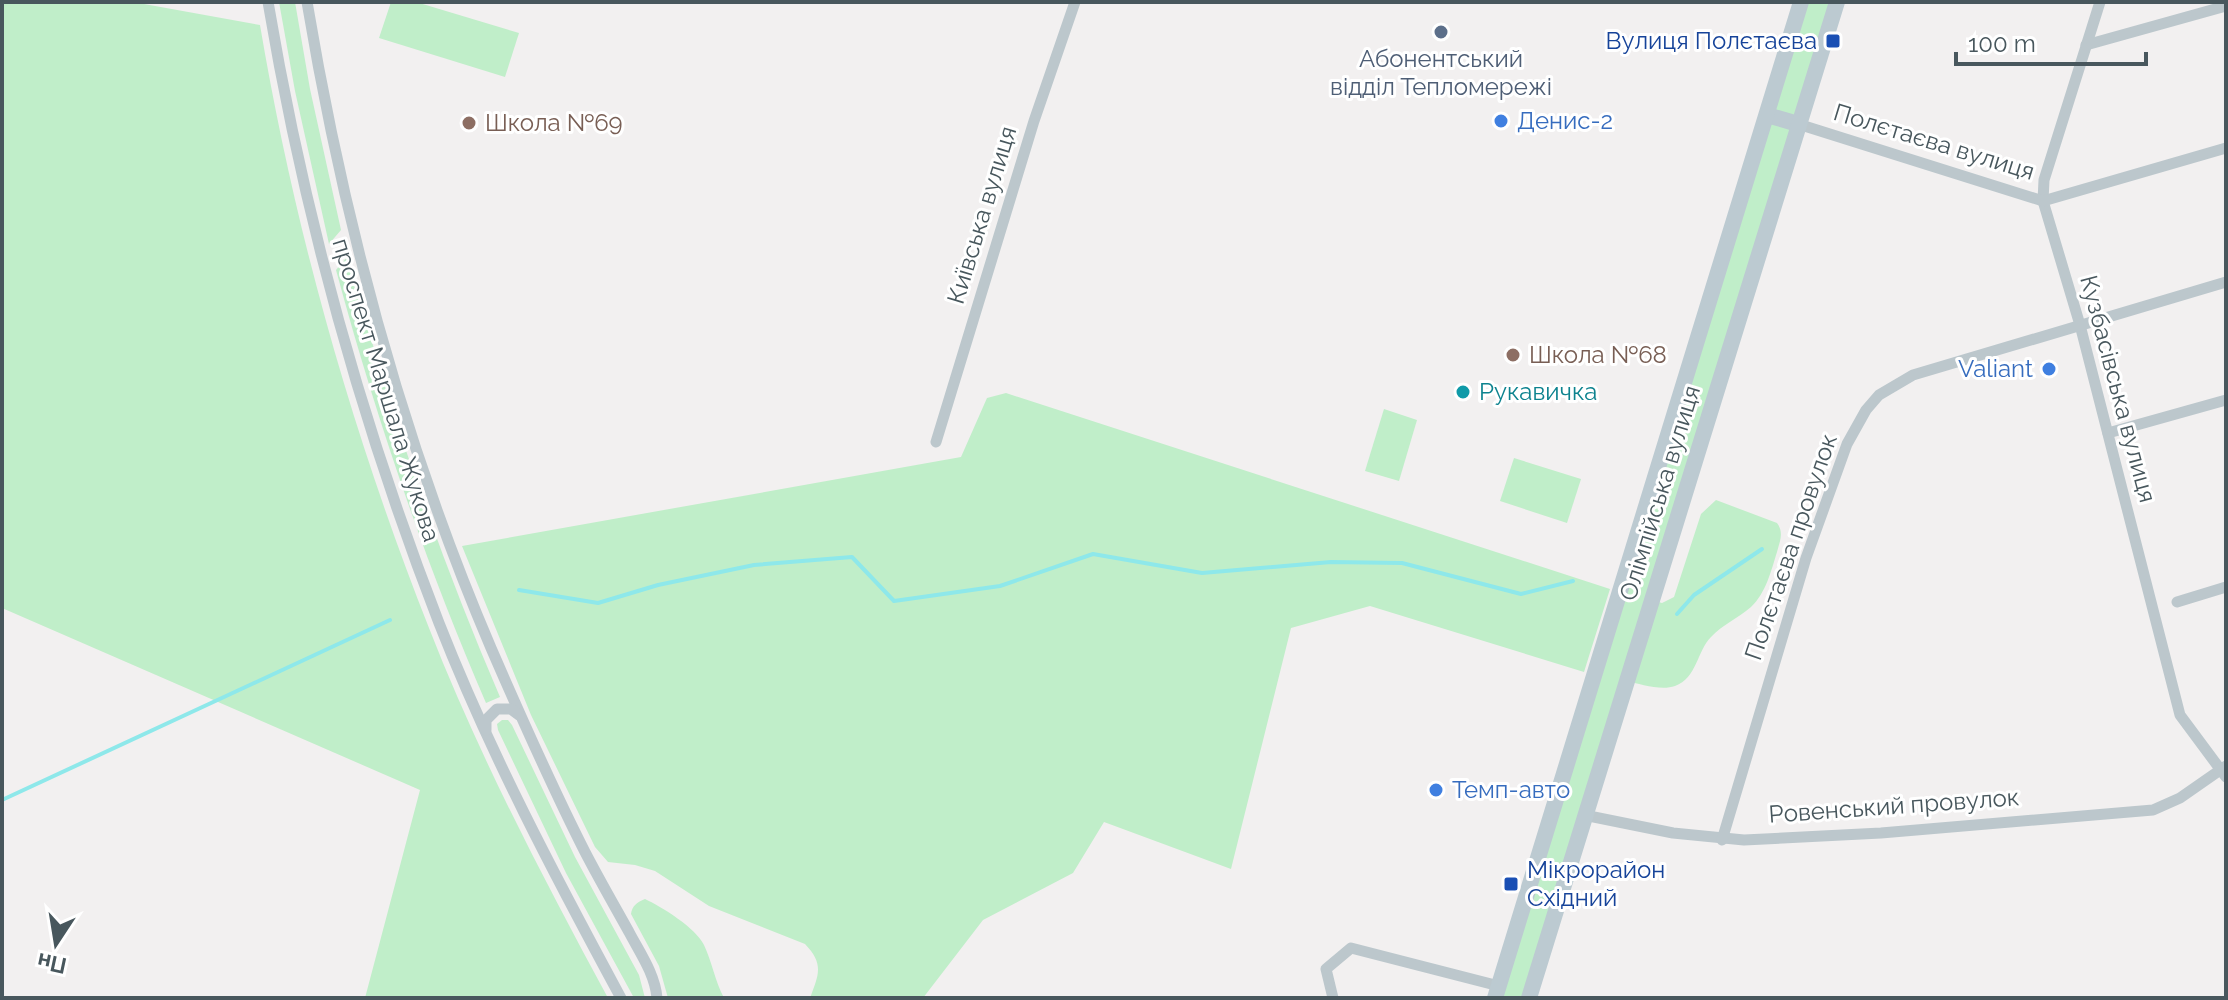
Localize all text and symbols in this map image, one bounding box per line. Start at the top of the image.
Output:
scale bar [1956,16,2146,66]
marker: Абонентський відділ Тепломережі [1432,23,1450,41]
place label: Вулиця Полєтаєва [1605,26,1817,55]
text: 100 m [1968,29,2036,58]
marker: Вулиця Полєтаєва [1824,32,1842,50]
place label: Абонентський відділ Тепломережі [1330,44,1552,101]
street label: Полєтаєва вулиця [1830,97,2038,186]
place label: Денис-2 [1517,106,1613,135]
place label: Школа №69 [485,108,623,137]
marker: Денис-2 [1492,112,1510,130]
marker: Школа №69 [460,114,478,132]
street label: Київська вулиця [941,123,1022,307]
street label: проспект Маршала Жукова [327,235,446,545]
street label: Кузбасівська вулиця [2074,272,2163,506]
place label: Школа №68 [1529,340,1667,369]
marker: Школа №68 [1504,346,1522,364]
place label: Valiant [1958,354,2033,383]
marker: Valiant [2040,360,2058,378]
place label: Рукавичка [1479,377,1597,406]
street label: Олімпійська вулиця [1613,382,1706,604]
marker: Рукавичка [1454,383,1472,401]
street label: Полєтаєва провулок [1738,430,1843,664]
place label: Темп-авто [1452,775,1570,804]
marker: Темп-авто [1427,781,1445,799]
street label: Ровенський провулок [1768,782,2020,829]
place label: Мікрорайон Східний [1527,855,1665,912]
marker: Мікрорайон Східний [1502,875,1520,893]
north arrow [16,904,96,984]
text: Пн [35,948,69,979]

